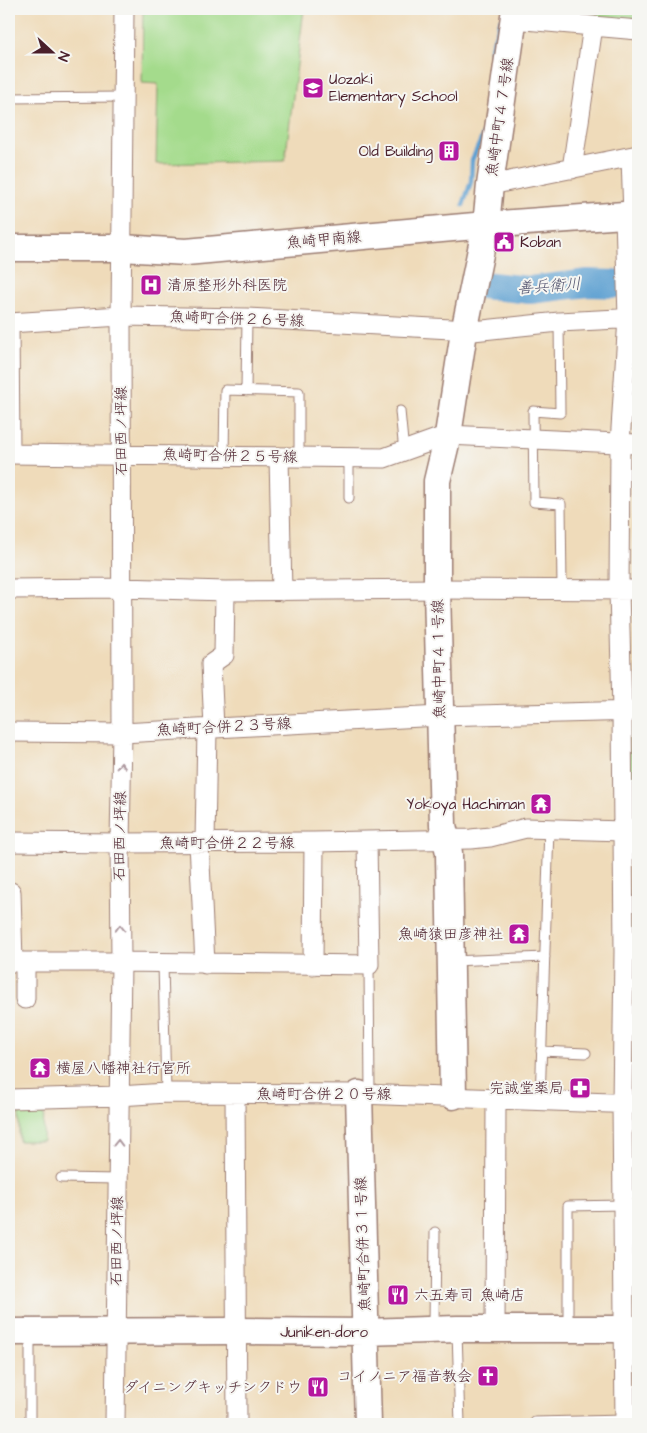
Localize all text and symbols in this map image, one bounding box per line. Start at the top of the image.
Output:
north arrow [28,28,78,78]
text: N [52,49,74,64]
street label: 魚崎中町４７号線 [481,56,519,178]
place label: Uozaki Elementary School [329,69,458,108]
school or university icon: Uozaki Elementary School [301,76,325,100]
building icon: Old Building [437,139,461,163]
place label: Old Building [359,141,433,163]
street label: 魚崎甲南線 [286,226,362,254]
public building icon: Koban [492,230,516,254]
place label: Koban [520,232,562,253]
hospital icon: 清原整形外科医院 [139,273,163,297]
water label: 善兵衛川 [516,273,582,299]
place label: 清原整形外科医院 [167,275,287,296]
street label: 魚崎町合併２６号線 [169,306,305,332]
street label: 石田西ノ坪線 [111,386,132,476]
street label: 魚崎町合併２５号線 [162,444,298,468]
street label: 魚崎中町４１号線 [427,599,451,719]
street label: 魚崎町合併２３号線 [156,713,292,741]
one-way arrow [116,761,127,769]
street label: 石田西ノ坪線 [109,791,131,881]
temple icon: Yokoya Hachiman [529,792,553,816]
place label: Yokoya Hachiman [406,794,525,816]
street label: 魚崎町合併２２号線 [159,833,295,854]
temple icon: 魚崎猿田彦神社 [507,922,531,946]
one-way arrow [115,924,125,932]
place label: 魚崎猿田彦神社 [398,924,503,945]
temple icon: 横屋八幡神社行宮所 [28,1056,52,1080]
place label: 横屋八幡神社行宮所 [56,1058,191,1079]
pharmacy icon: 完誠堂薬局 [568,1076,592,1100]
place label: 完誠堂薬局 [489,1078,564,1099]
street label: 魚崎町合併２０号線 [256,1084,392,1105]
one-way arrow [113,1139,124,1147]
street label: 魚崎町合併３１号線 [350,1176,376,1312]
street label: 石田西ノ坪線 [106,1196,128,1286]
restaurant icon: 六五寿司 魚崎店 [386,1283,410,1307]
place label: 六五寿司 魚崎店 [414,1285,525,1306]
street label: Juniken-doro [280,1322,368,1343]
church icon: コイノニア福音教会 [476,1364,500,1388]
place label: コイノニア福音教会 [337,1366,472,1387]
restaurant icon: ダイニングキッチンクドウ [306,1375,330,1399]
place label: ダイニングキッチンクドウ [123,1377,302,1398]

